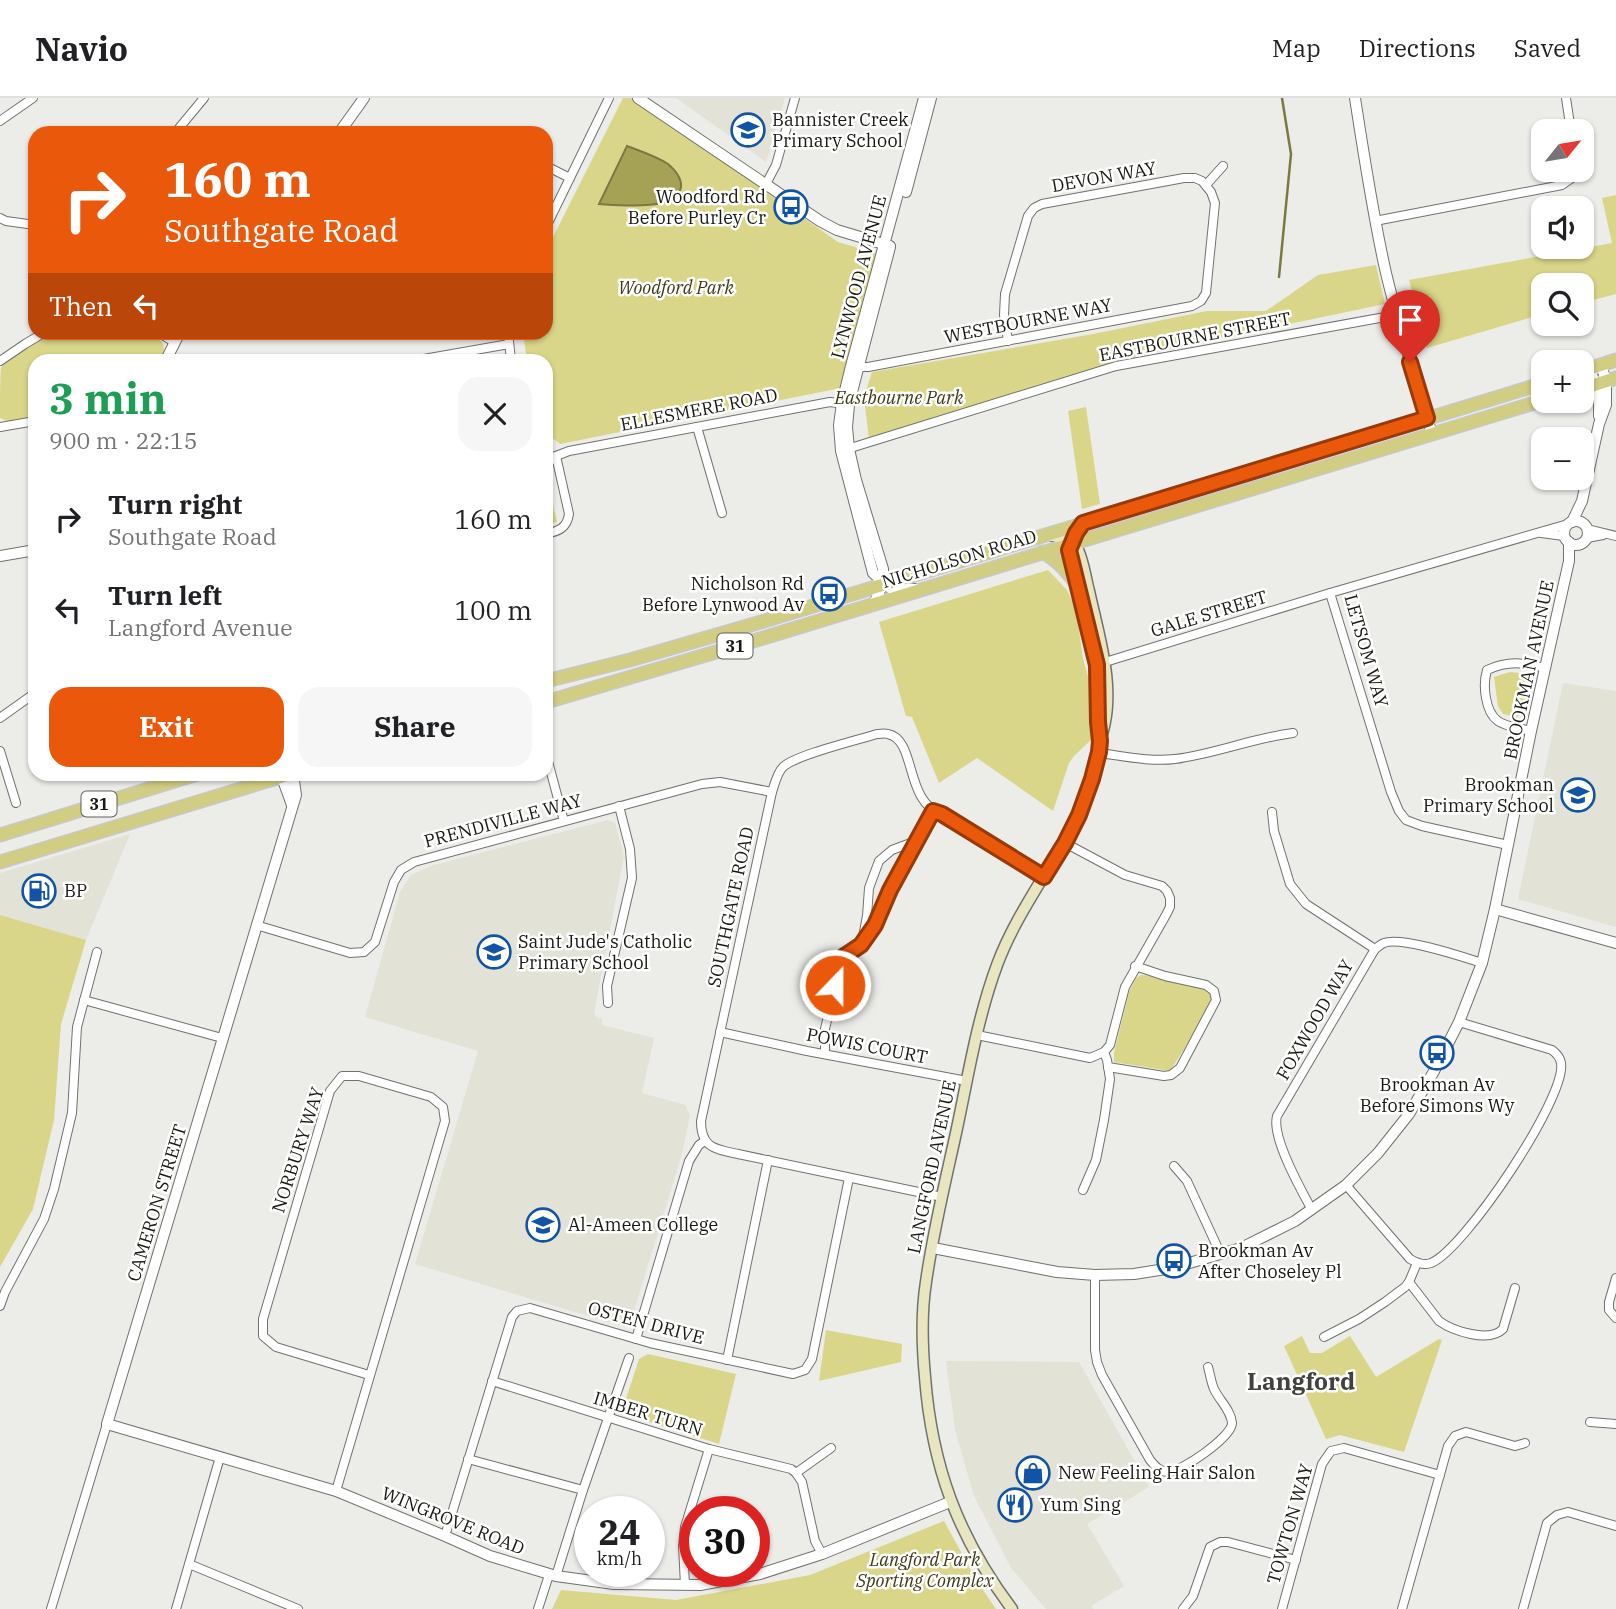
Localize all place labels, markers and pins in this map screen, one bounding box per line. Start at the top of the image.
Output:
place label: Bannister Creek Primary School [772,108,909,152]
school or university icon: Bannister Creek Primary School [729,111,767,149]
place label: Woodford Rd Before Purley Cr [628,185,766,229]
bus stop icon: Woodford Rd Before Purley Cr [772,188,810,226]
pin [1380,290,1440,362]
place label: Nicholson Rd Before Lynwood Av [642,572,804,616]
bus stop icon: Nicholson Rd Before Lynwood Av [810,575,848,613]
place label: Brookman Primary School [1423,773,1554,817]
school or university icon: Brookman Primary School [1559,776,1597,814]
fuel station icon: BP [20,872,58,910]
place label: BP [64,879,87,902]
place label: Saint Jude's Catholic Primary School [518,930,692,974]
school or university icon: Saint Jude's Catholic Primary School [475,933,513,971]
bus stop icon: Brookman Av Before Simons Wy [1418,1034,1456,1072]
place label: Brookman Av Before Simons Wy [1360,1073,1515,1117]
school or university icon: Al-Ameen College [524,1206,562,1244]
place label: Al-Ameen College [568,1213,718,1236]
place label: Brookman Av After Choseley Pl [1198,1239,1342,1283]
bus stop icon: Brookman Av After Choseley Pl [1155,1242,1193,1280]
shop icon: New Feeling Hair Salon [1014,1454,1052,1492]
place label: New Feeling Hair Salon [1058,1461,1255,1484]
restaurant icon: Yum Sing [996,1486,1034,1524]
place label: Yum Sing [1040,1493,1121,1516]

